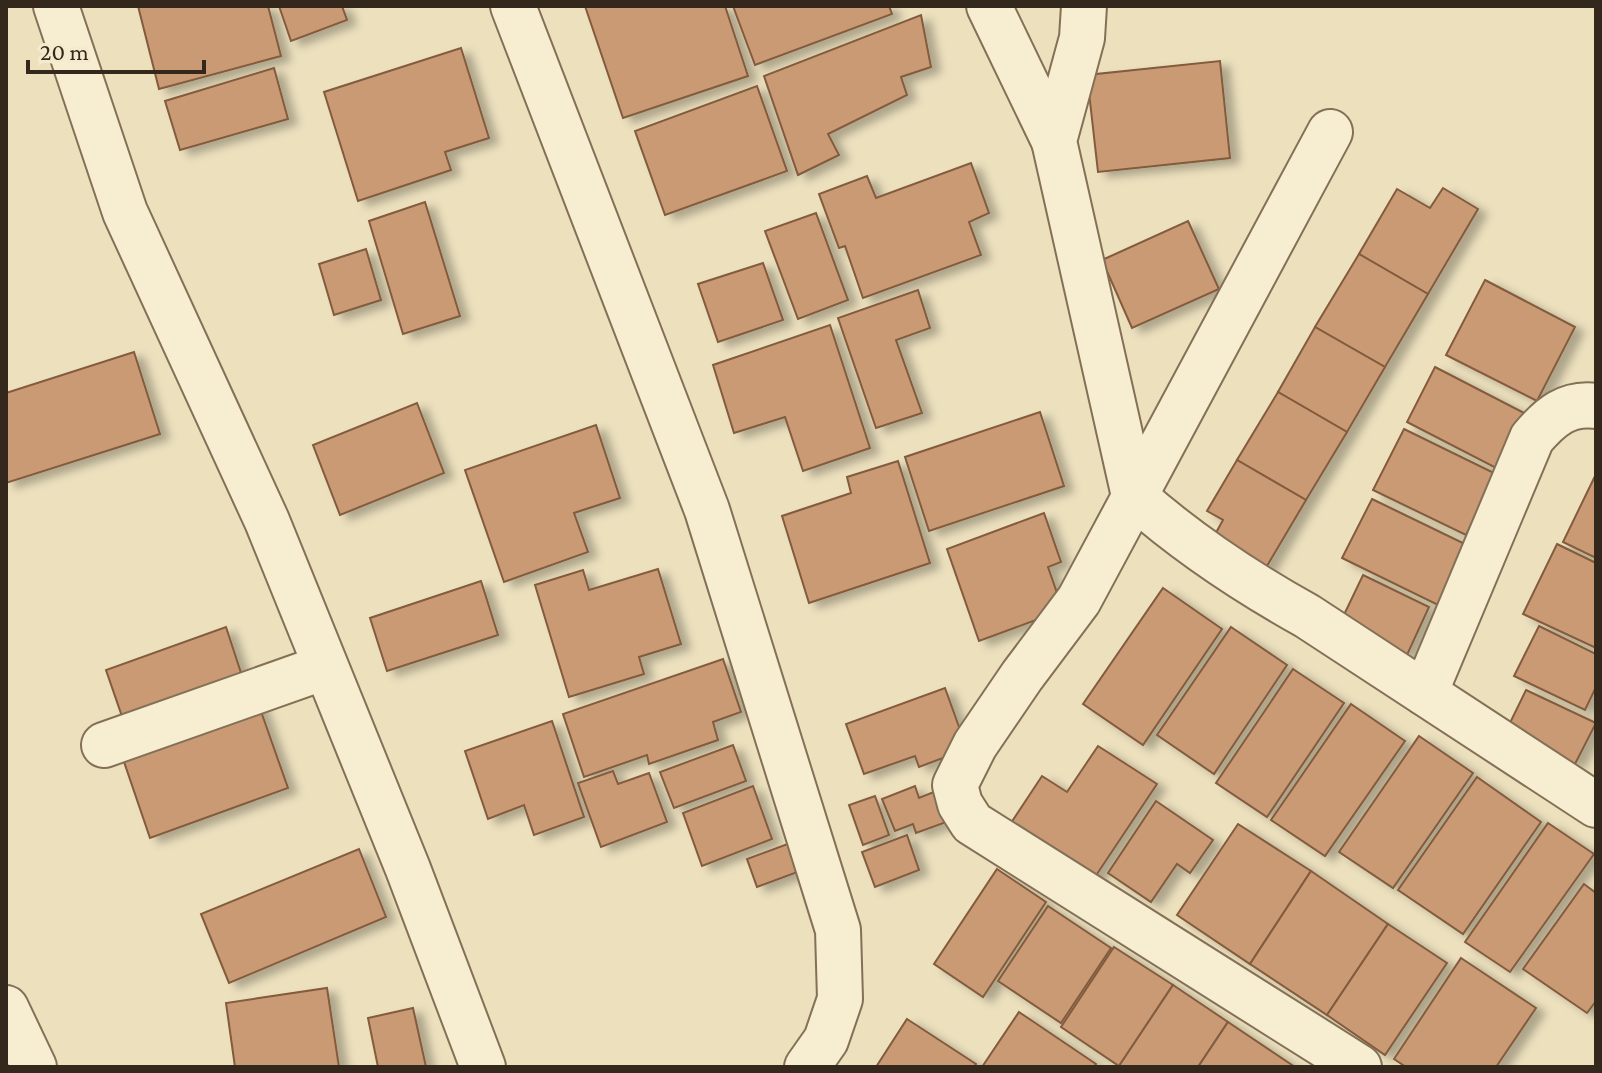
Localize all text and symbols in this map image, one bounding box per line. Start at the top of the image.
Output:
scale bar [28,24,204,74]
text: 20 m [40,38,89,65]

